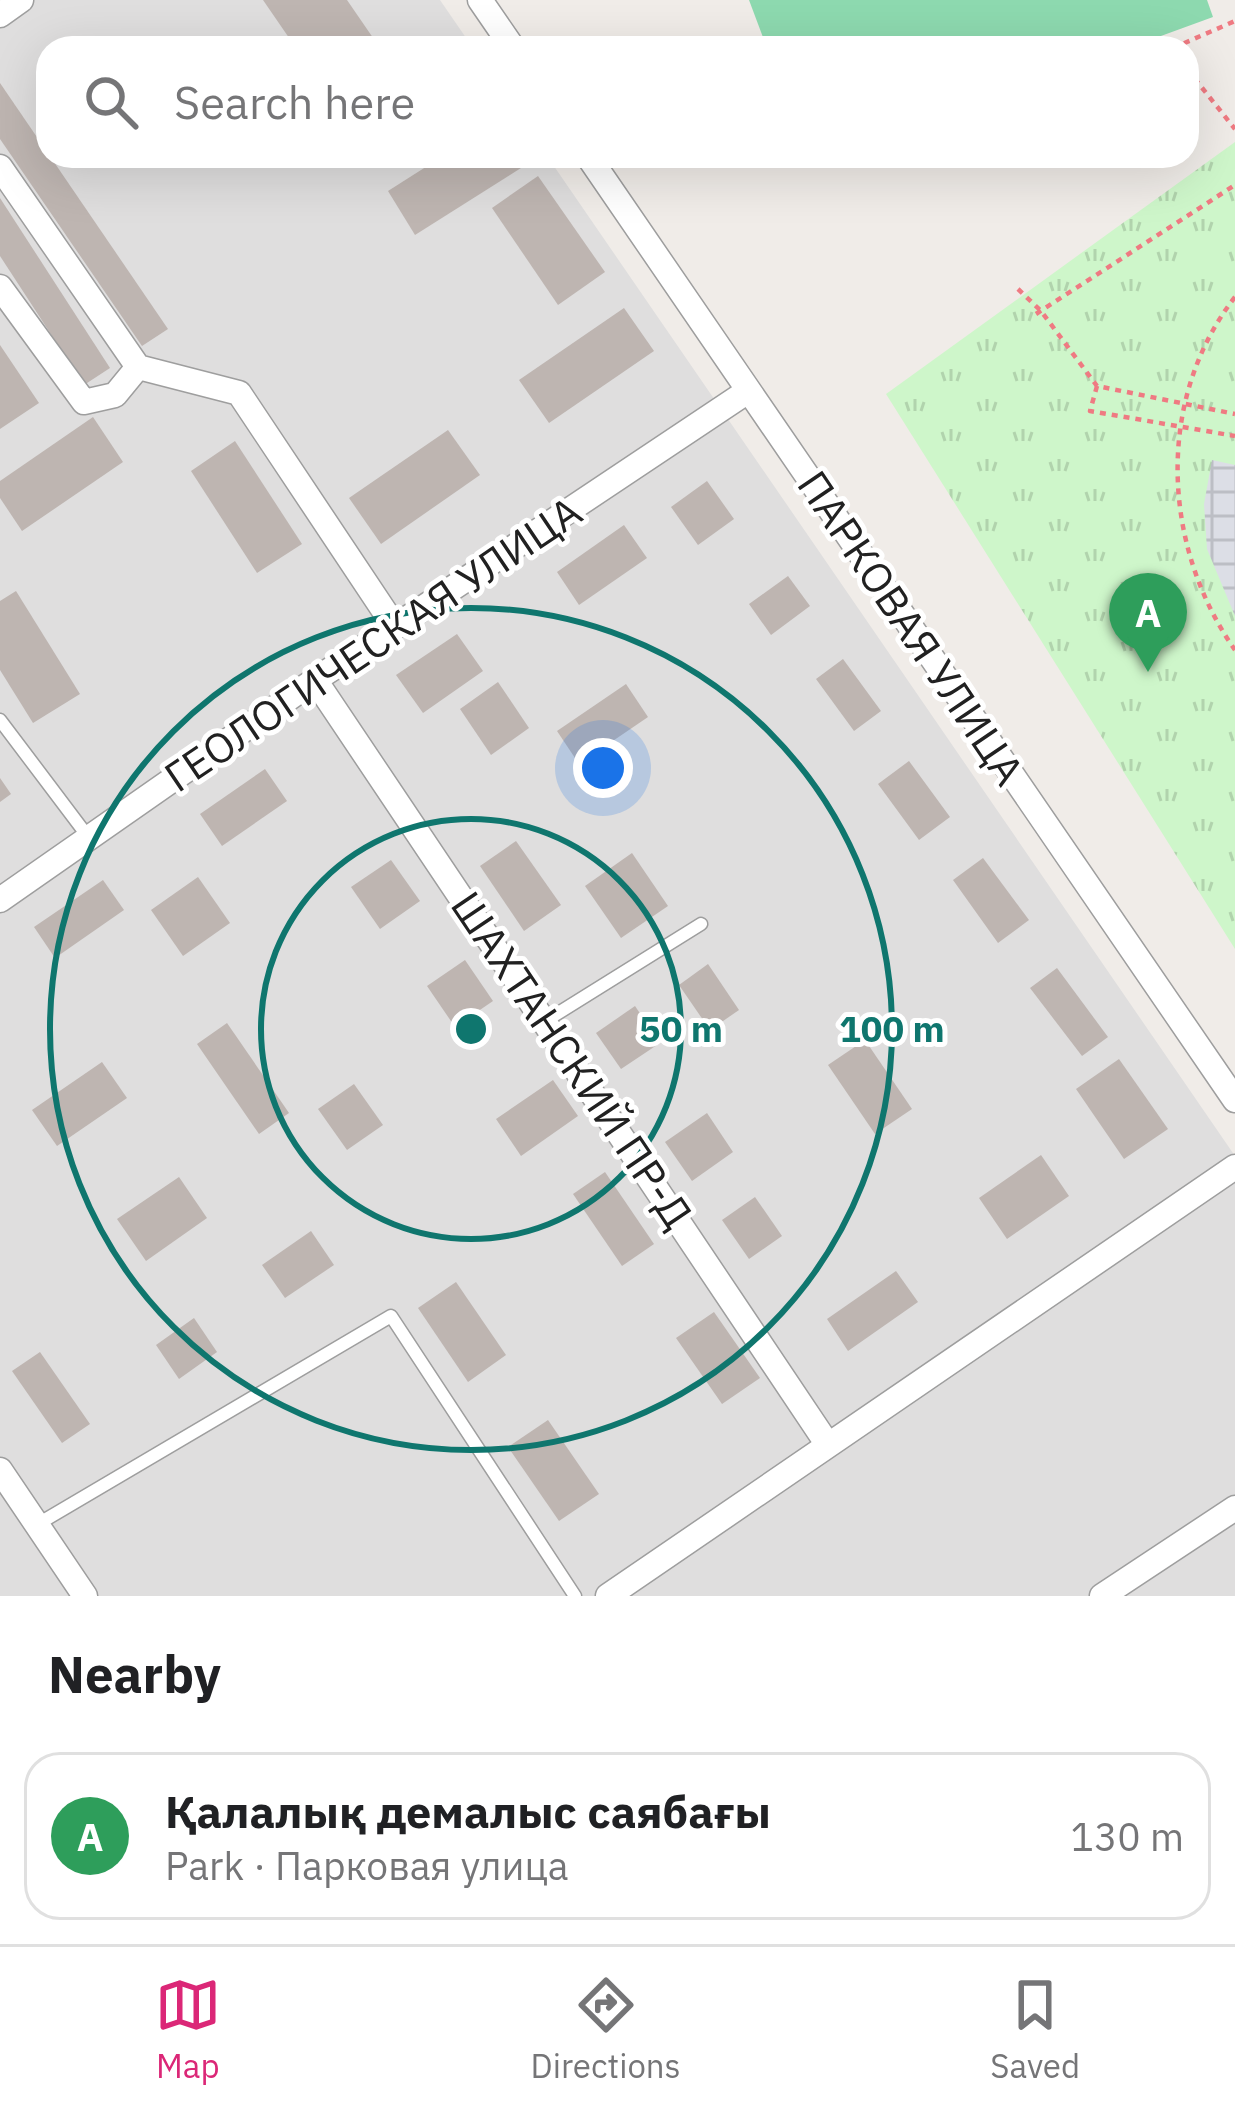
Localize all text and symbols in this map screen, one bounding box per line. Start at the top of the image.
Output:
search box [36,36,1199,168]
icon: search [78,69,144,135]
text: Search here [174,73,415,131]
street label: ПАРКОВАЯ УЛИЦА [786,460,1037,795]
street label: ГЕОЛОГИЧЕСКАЯ УЛИЦА [154,483,592,804]
pin: A [1109,573,1187,672]
your location [573,738,633,798]
street label: ШАХТАНСКИЙ ПР-Д [439,881,706,1239]
text: 50 m [639,1005,723,1052]
text: 100 m [839,1005,945,1052]
centre of rings [450,1008,492,1050]
text: Nearby [48,1641,221,1707]
text: Қалалық демалыс саябағы [165,1782,771,1840]
text: A [77,1811,103,1862]
text: 130 m [1071,1811,1184,1862]
text: Park · Парковая улица [165,1840,569,1891]
tab: Map [155,1972,221,2087]
tab: Directions [531,1972,681,2087]
tab: Saved [990,1972,1080,2087]

